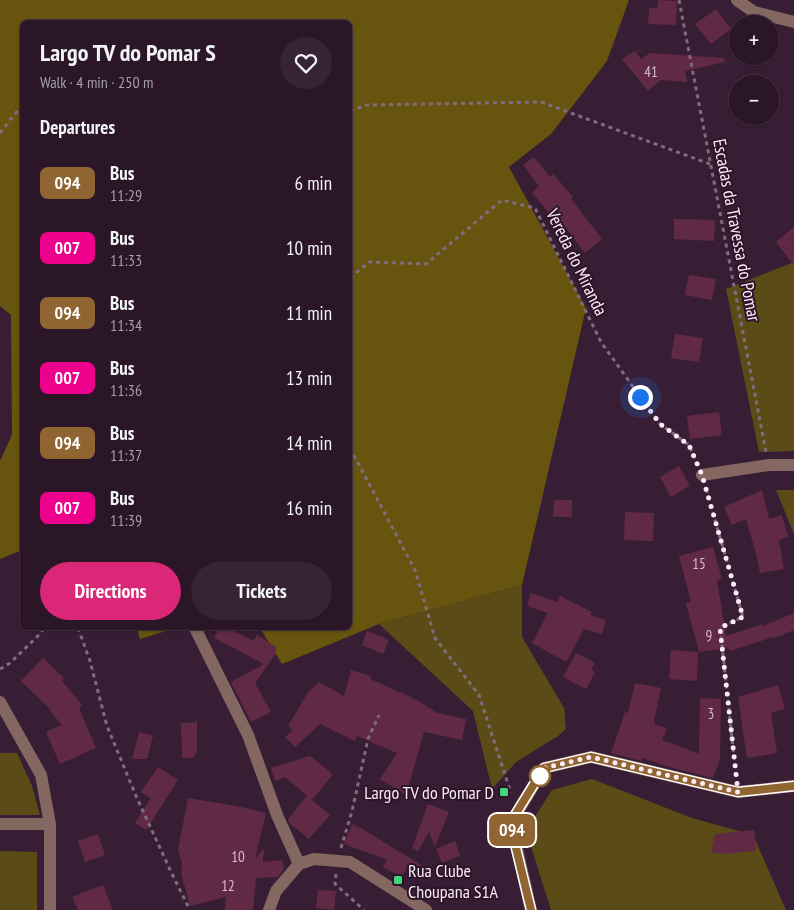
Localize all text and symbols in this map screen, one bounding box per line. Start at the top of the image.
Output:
map controls [729,15,779,125]
button: + [729,15,779,65]
text: Largo TV do Pomar S [40,37,216,68]
button: heart [280,37,332,89]
house number: 41 [644,62,658,81]
text: Walk · 4 min · 250 m [40,72,153,92]
button: − [729,75,779,125]
text: Departures [40,115,115,139]
street label: Escadas da Travessa do Pomar [708,137,766,323]
text: Bus [110,161,134,185]
text: 094 [55,171,80,194]
text: 6 min [295,171,332,195]
text: 11:29 [110,185,142,205]
street label: Vereda do Miranda [541,204,613,319]
text: Bus [110,226,134,250]
text: 007 [55,236,80,259]
text: 10 min [286,236,332,260]
text: 11:33 [110,250,142,270]
text: Bus [110,291,134,315]
text: 094 [55,301,80,324]
text: 11 min [286,301,332,325]
text: 11:34 [110,315,142,335]
text: Bus [110,356,134,380]
text: 007 [55,366,80,389]
text: 13 min [286,366,332,390]
text: 11:36 [110,380,142,400]
your location [628,385,653,410]
text: Bus [110,421,134,445]
text: 094 [55,431,80,454]
text: 14 min [286,431,332,455]
text: 11:37 [110,445,142,465]
text: Bus [110,486,134,510]
text: 007 [55,496,80,519]
text: 16 min [286,496,332,520]
text: 11:39 [110,510,142,530]
house number: 15 [692,554,706,573]
button: Directions [40,562,181,620]
button: Tickets [191,562,332,620]
house number: 9 [706,626,712,645]
house number: 3 [708,704,714,723]
unlabelled marker [529,765,551,787]
place label: Largo TV do Pomar D [364,781,494,804]
marker: Largo TV do Pomar D [498,786,510,798]
line badge: 094 [483,814,541,846]
text: 094 [499,818,525,841]
house number: 10 [231,847,245,866]
place label: Rua Clube Choupana S1A [408,859,499,903]
marker: Rua Clube Choupana S1A [392,874,404,886]
house number: 12 [221,876,235,895]

